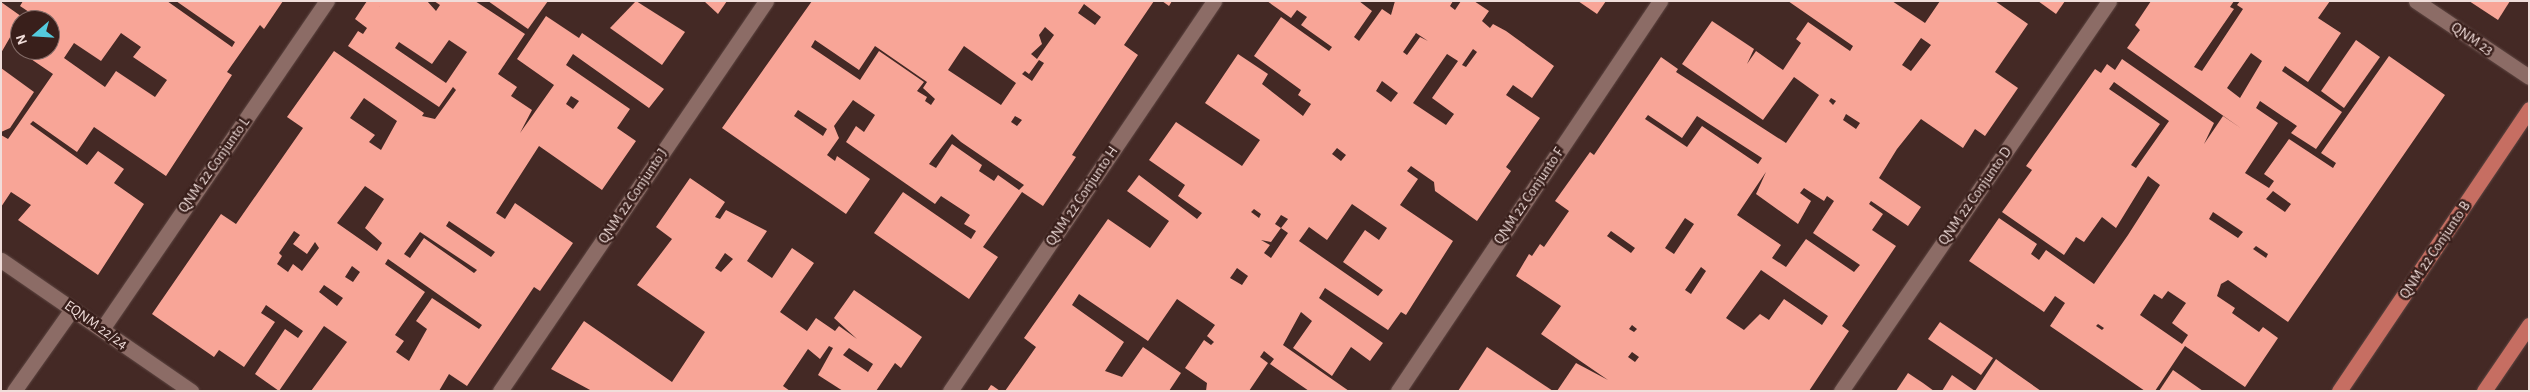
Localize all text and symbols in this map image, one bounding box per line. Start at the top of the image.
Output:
north arrow [10,10,60,60]
street label: QNM 23 [2447,18,2497,60]
text: N [14,33,30,46]
street label: QNM 22 Conjunto L [174,114,254,216]
street label: QNM 22 Conjunto H [1042,143,1122,249]
street label: QNM 22 Conjunto D [1934,143,2016,249]
street label: QNM 22 Conjunto F [1490,144,1568,248]
street label: QNM 22 Conjunto J [595,145,671,247]
street label: QNM 22 Conjunto B [2396,198,2474,302]
street label: EQNM 22/24 [61,297,131,353]

